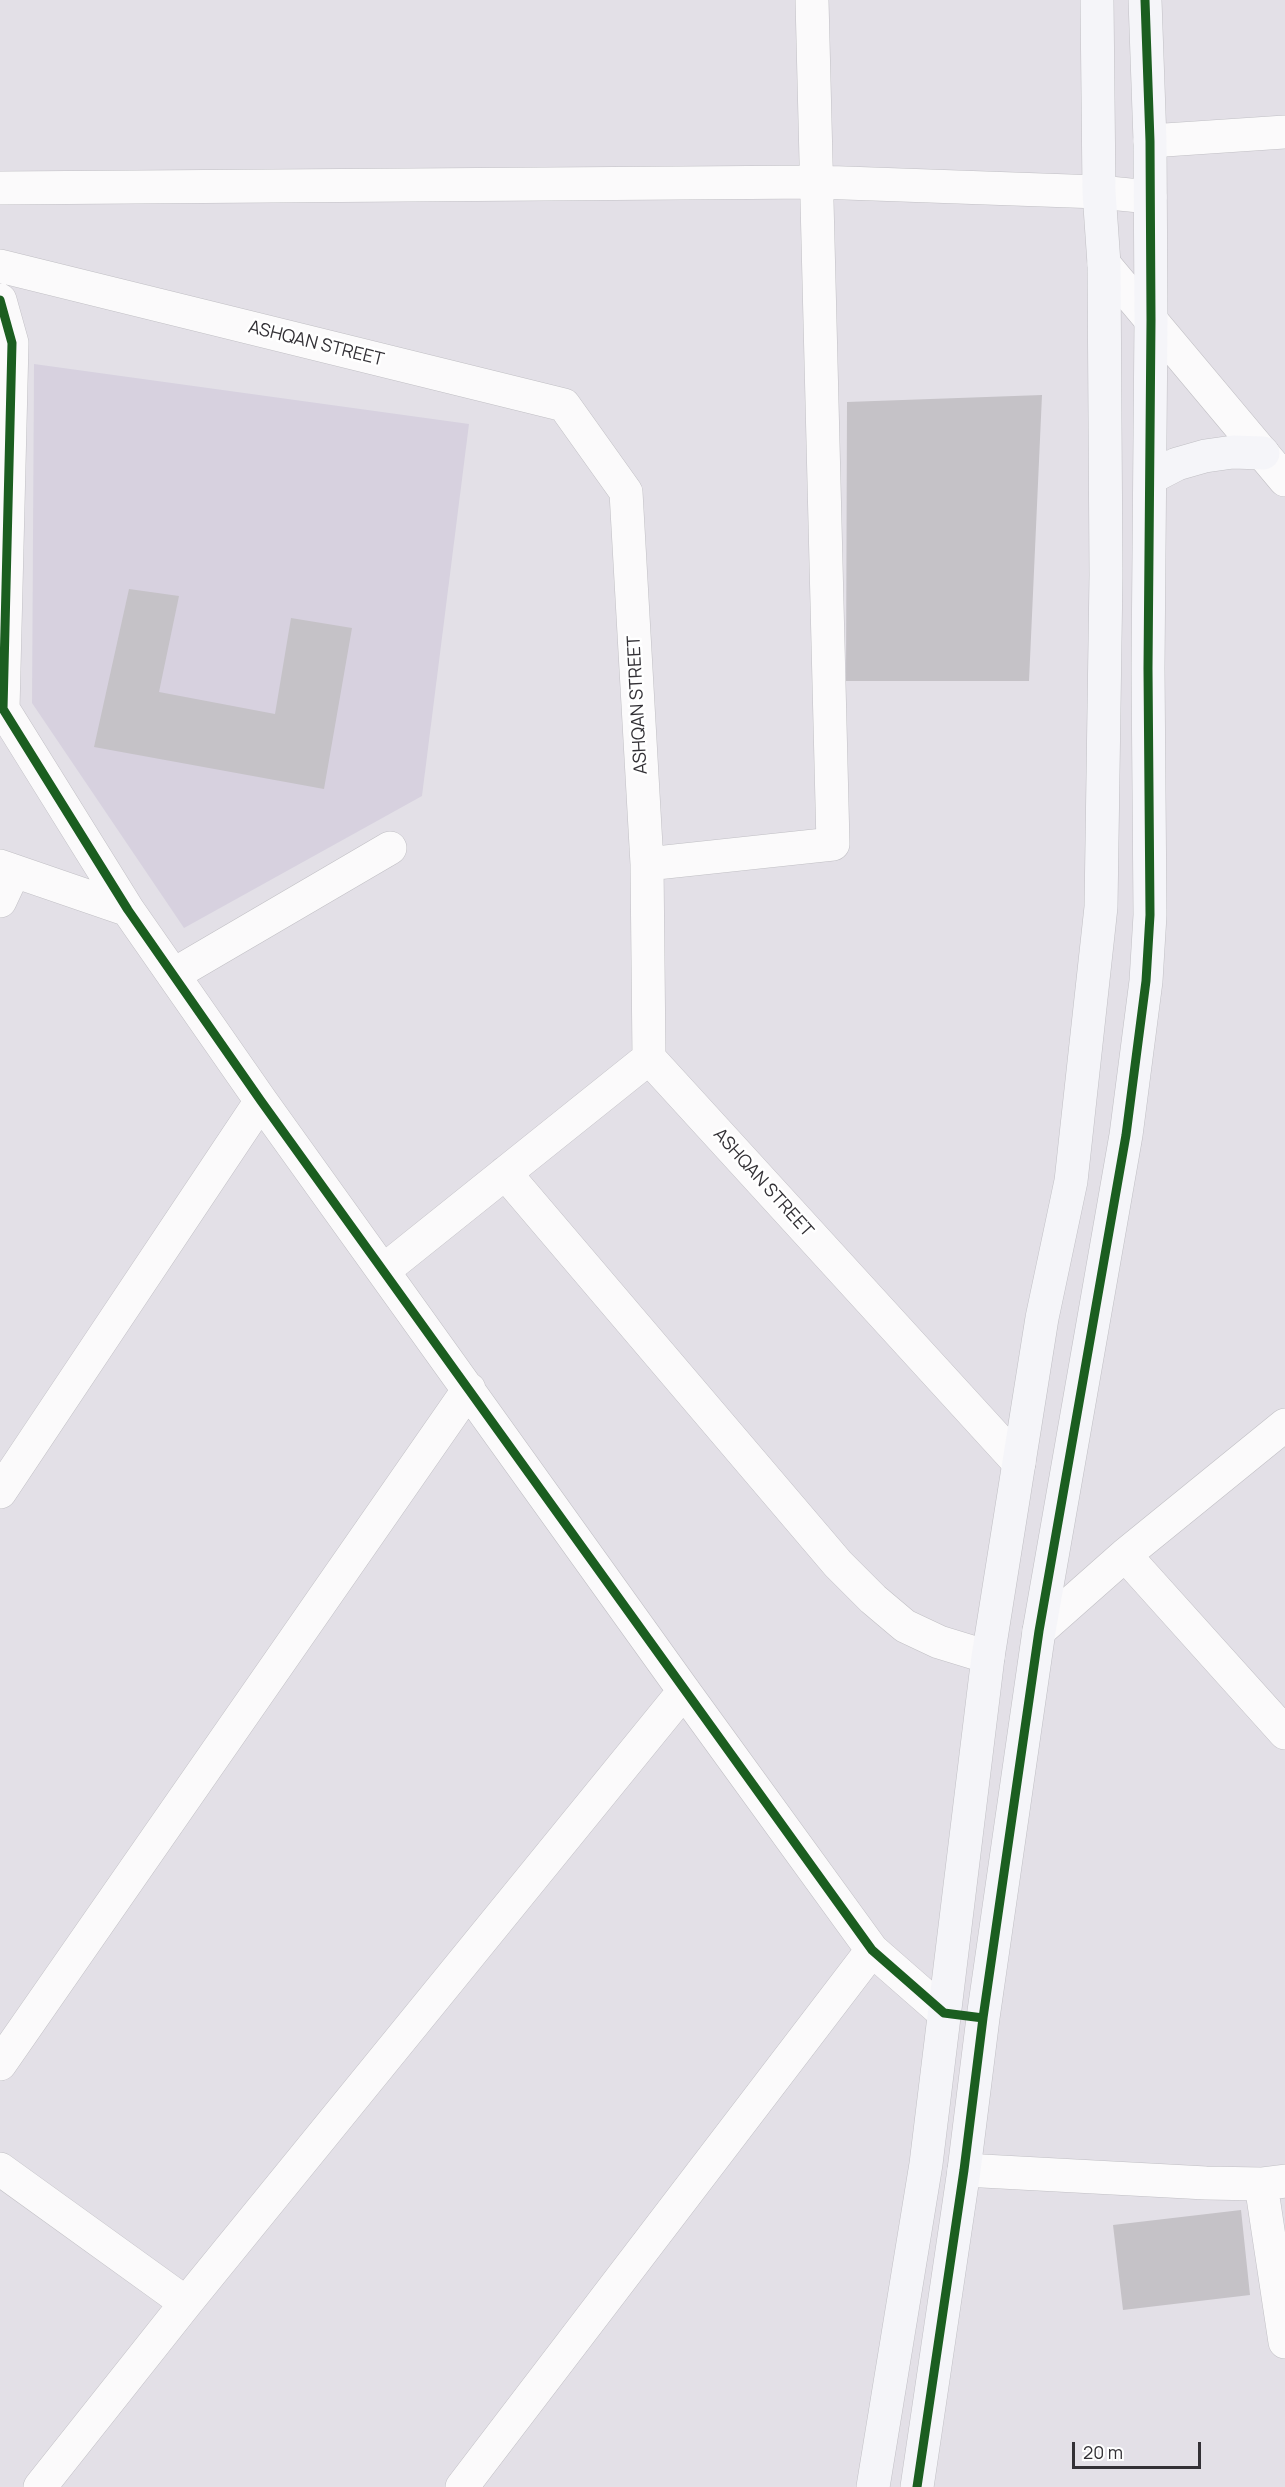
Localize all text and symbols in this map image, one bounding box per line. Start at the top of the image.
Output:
street label: ASHQAN STREET [246,317,386,371]
street label: ASHQAN STREET [624,635,652,775]
street label: ASHQAN STREET [709,1124,817,1242]
scale bar [1075,2430,1204,2468]
text: 20 m [1083,2440,1123,2464]

